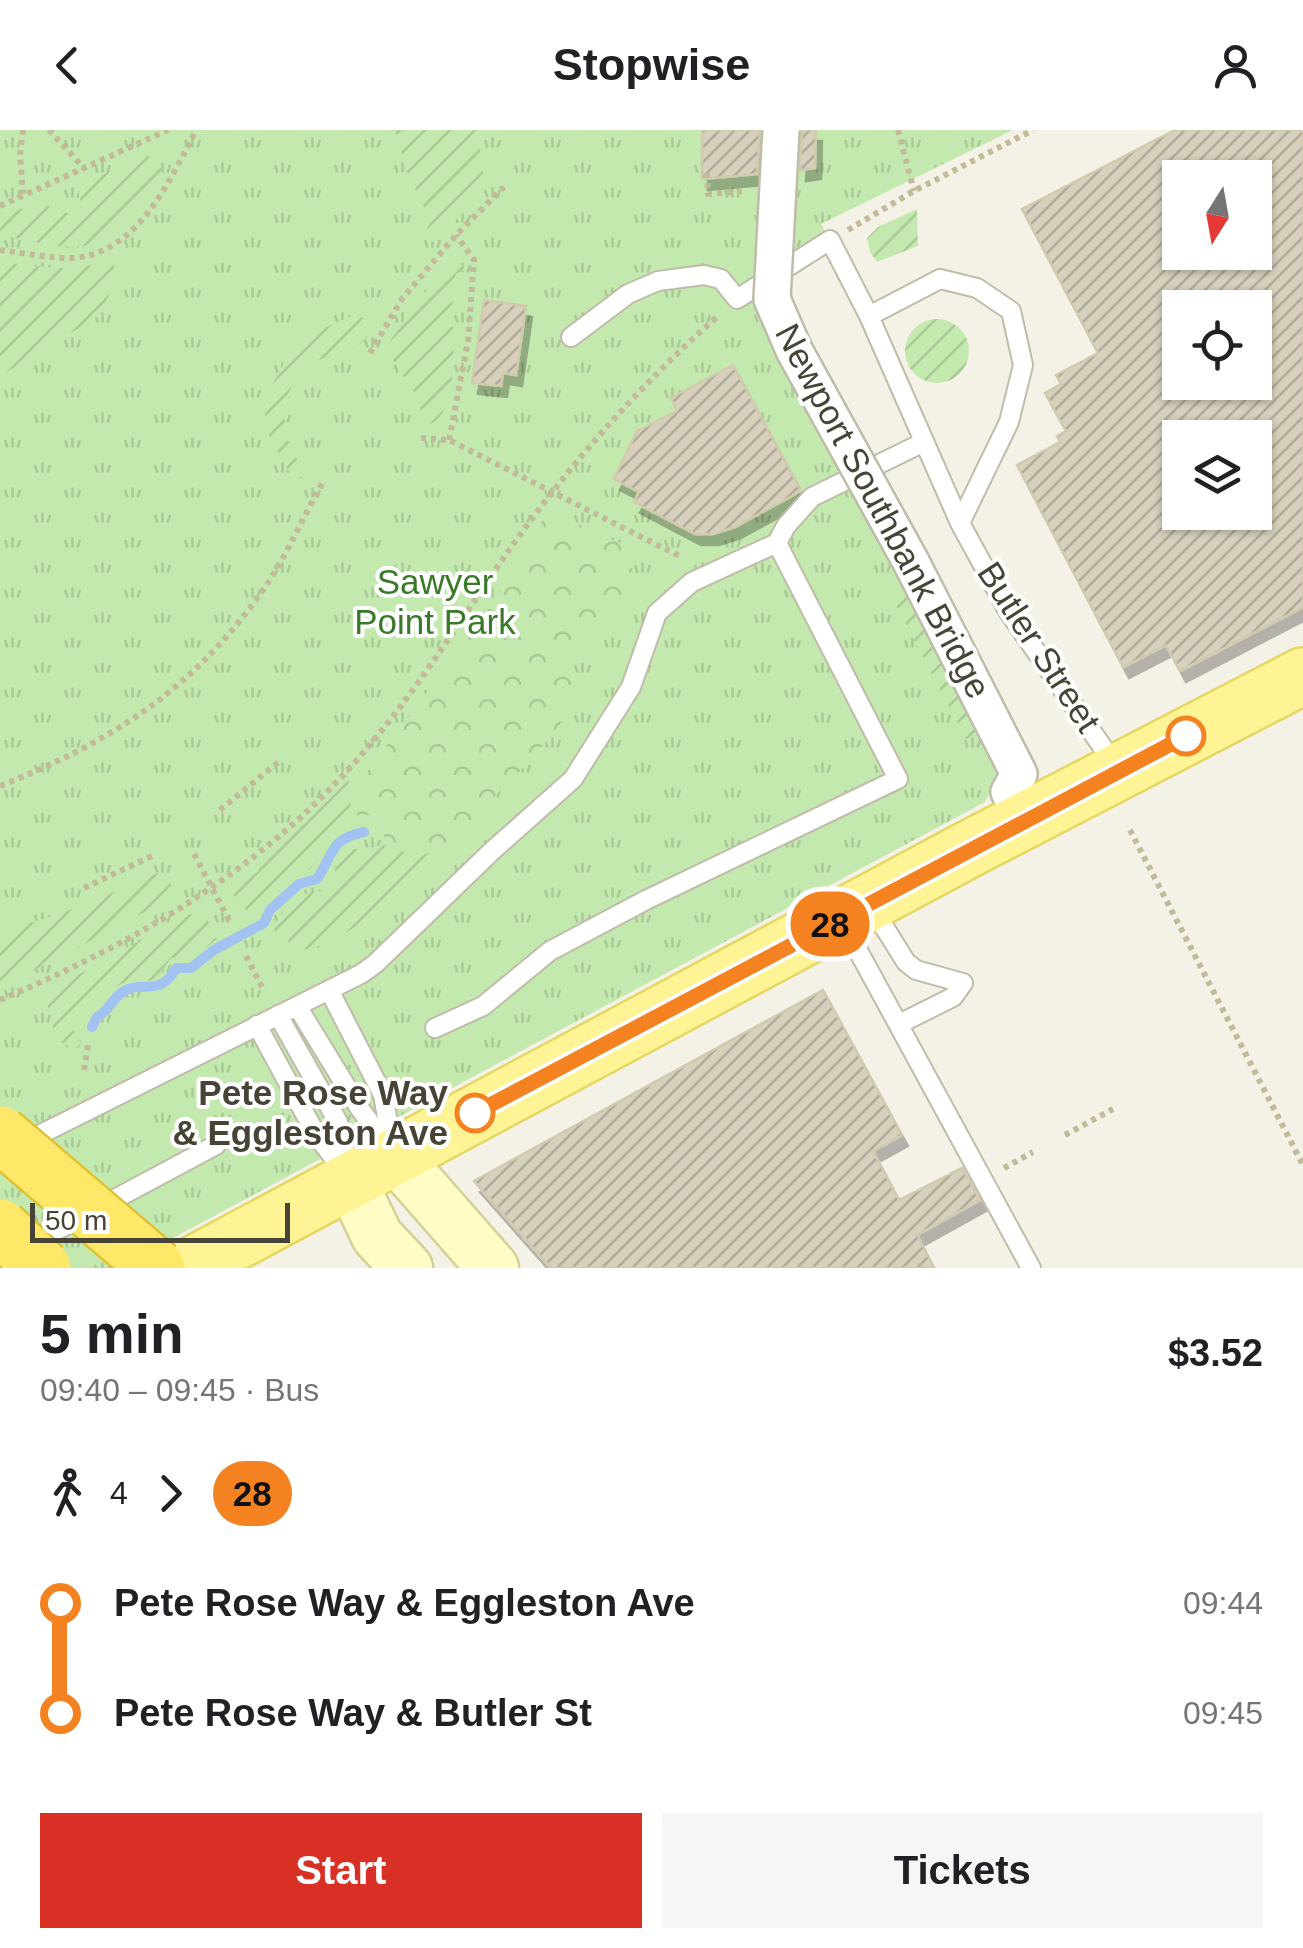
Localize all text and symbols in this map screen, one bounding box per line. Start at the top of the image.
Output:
icon: back [40,38,95,93]
icon: person [1208,38,1263,93]
text: Stopwise [553,39,750,90]
north arrow [1162,160,1272,270]
map controls [1162,160,1272,530]
button: locate [1162,290,1272,400]
street label: Newport Southbank Bridge [768,317,999,705]
button: layers [1162,420,1272,530]
street label: Butler Street [970,555,1109,739]
park label: Sawyer Point Park [354,562,516,641]
unlabelled marker [1167,717,1205,755]
line badge: 28 [785,892,875,956]
text: 28 [811,905,849,944]
place label: Pete Rose Way & Eggleston Ave [172,1073,449,1152]
marker: Pete Rose Way & Eggleston Ave [456,1094,494,1132]
scale bar [30,1198,290,1242]
text: 50 m [45,1205,107,1236]
text: 5 min [40,1303,184,1365]
text: $3.52 [1168,1332,1263,1374]
text: 09:40 – 09:45 · Bus [40,1372,319,1408]
icon: walk [40,1466,95,1521]
icon: forward [143,1466,198,1521]
text: 28 [233,1474,272,1513]
text: 4 [110,1475,128,1511]
text: Pete Rose Way & Eggleston Ave [114,1582,695,1624]
text: 09:44 [1183,1585,1263,1621]
text: Pete Rose Way & Butler St [114,1692,592,1734]
text: 09:45 [1183,1695,1263,1731]
button: Start [40,1813,642,1928]
button: Tickets [662,1813,1263,1928]

